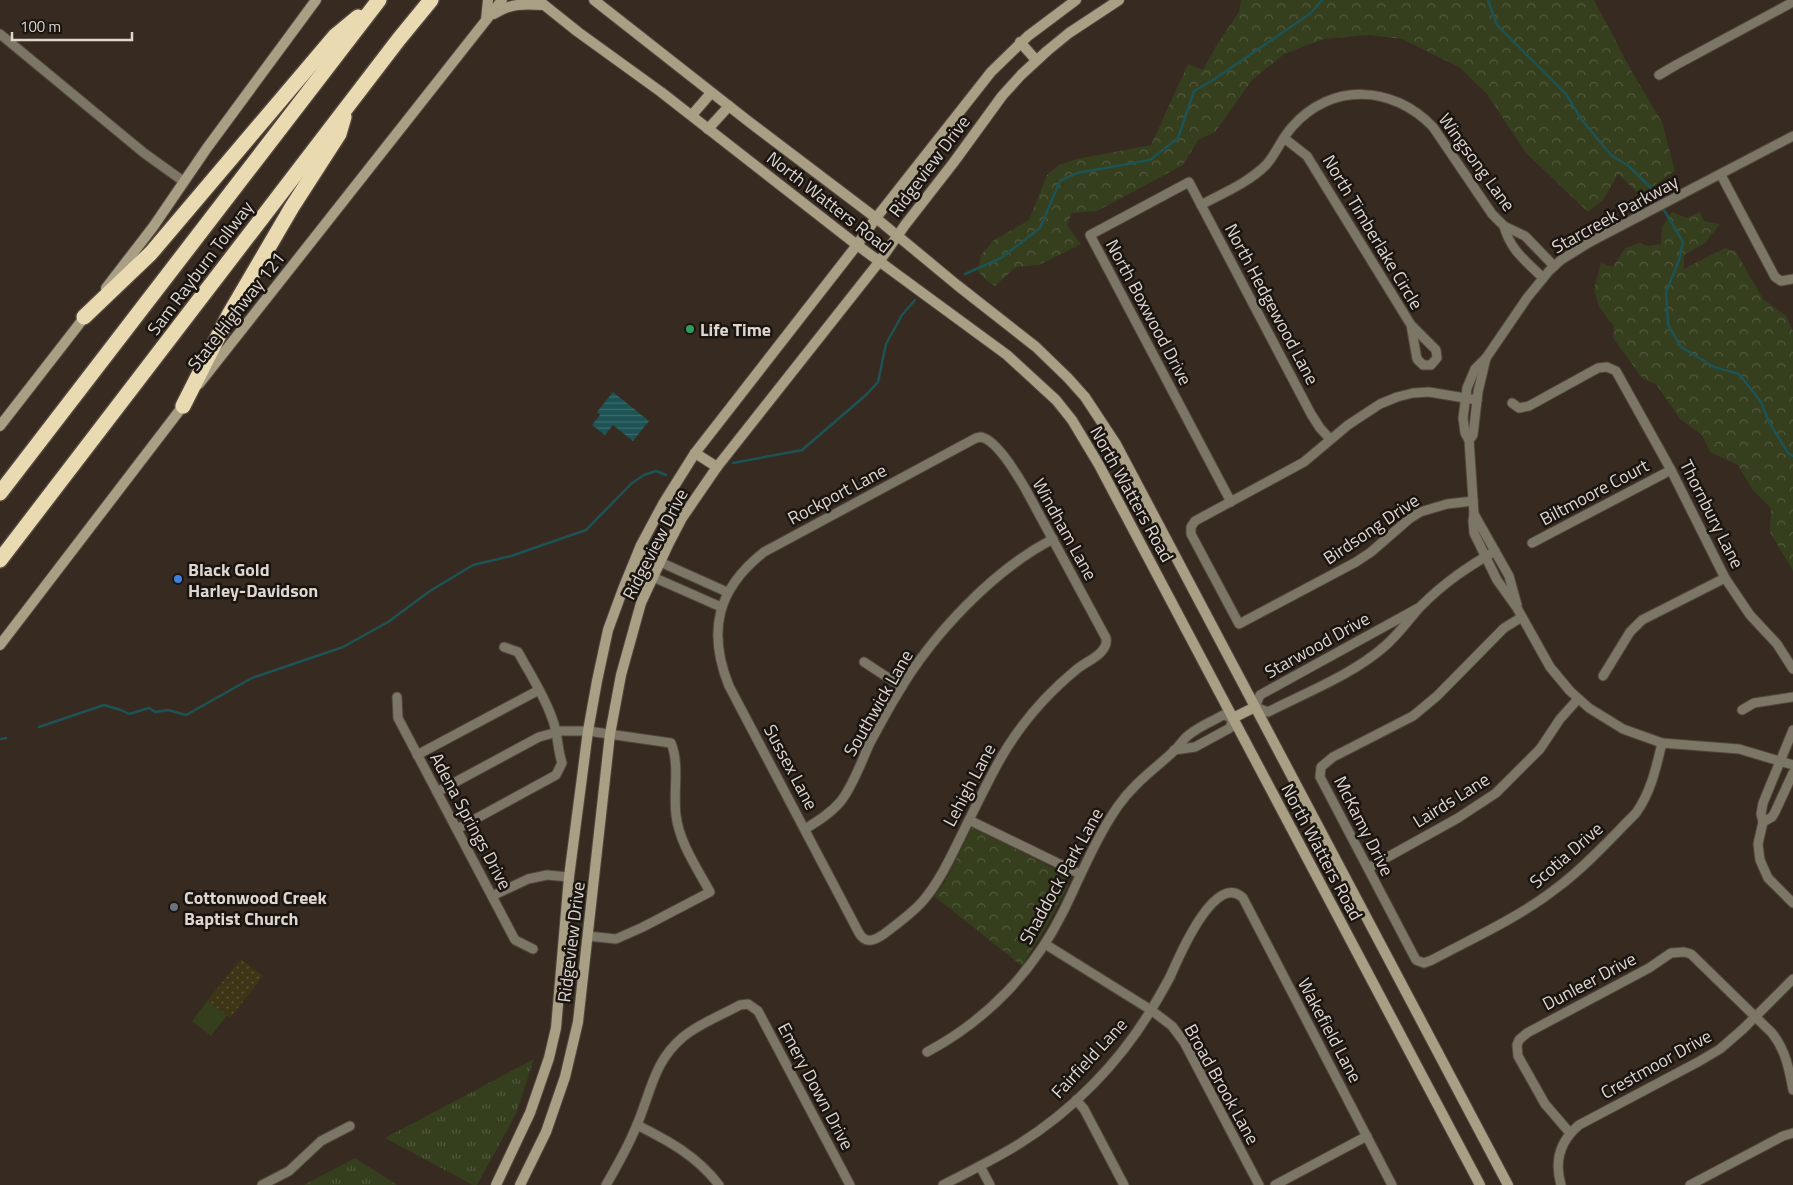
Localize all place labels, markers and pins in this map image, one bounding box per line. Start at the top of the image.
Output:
place label: Life Time [700,316,771,343]
marker: Life Time [684,323,696,335]
place label: Black Gold Harley-Davidson [188,556,318,604]
marker: Black Gold Harley-Davidson [172,573,184,585]
place label: Cottonwood Creek Baptist Church [184,884,327,932]
marker: Cottonwood Creek Baptist Church [168,901,180,913]

